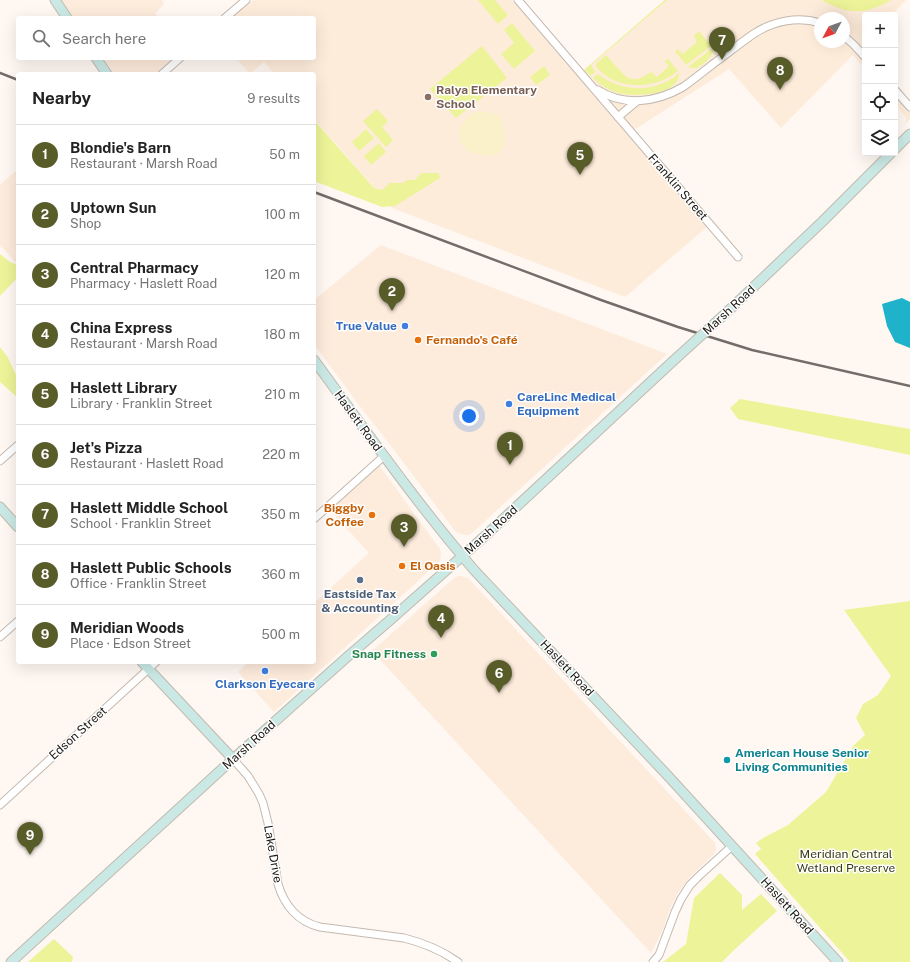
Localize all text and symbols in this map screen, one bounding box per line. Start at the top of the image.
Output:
north arrow [814,12,850,48]
map controls [862,12,898,156]
button: + [862,12,898,48]
search box [16,16,316,60]
icon: search [30,27,52,49]
pin: 7 [709,27,735,60]
text: Search here [62,30,146,47]
button: − [862,48,898,84]
pin: 8 [767,57,793,90]
place label: Ralya Elementary School [436,83,537,111]
button: locate [862,84,898,120]
text: Nearby [32,88,91,108]
text: 9 results [247,91,300,106]
marker: Ralya Elementary School [423,92,433,102]
button: layers [862,120,898,156]
text: Blondie's Barn [70,139,171,156]
pin: 5 [567,142,593,175]
text: 1 [42,147,48,162]
text: 50 m [269,147,300,162]
street label: Franklin Street [645,151,711,223]
text: Restaurant · Marsh Road [70,156,217,171]
text: Uptown Sun [70,199,157,216]
text: 2 [41,207,49,222]
text: 100 m [264,207,300,222]
text: Shop [70,216,101,231]
text: Central Pharmacy [70,259,199,276]
text: 3 [41,267,49,282]
text: 120 m [265,267,300,282]
text: Pharmacy · Haslett Road [70,276,217,291]
pin: 2 [379,278,405,311]
street label: Marsh Road [700,282,758,338]
text: China Express [70,319,172,336]
place label: True Value [336,319,397,333]
marker: True Value [400,321,410,331]
text: 4 [41,327,49,342]
text: 180 m [264,327,300,342]
place label: Fernando's Café [426,333,518,347]
marker: Fernando's Café [413,335,423,345]
text: Restaurant · Marsh Road [70,336,217,351]
text: Haslett Library [70,379,177,396]
text: 5 [41,387,49,402]
text: 210 m [265,387,300,402]
street label: Haslett Road [331,388,385,454]
place label: CareLinc Medical Equipment [517,390,616,418]
text: Library · Franklin Street [70,396,212,411]
marker: CareLinc Medical Equipment [504,399,514,409]
your location [459,406,479,426]
pin: 1 [497,432,523,465]
text: Jet's Pizza [70,439,142,456]
text: 6 [41,447,49,462]
text: 220 m [262,447,300,462]
text: Restaurant · Haslett Road [70,456,223,471]
text: Haslett Middle School [70,499,228,516]
place label: Biggby Coffee [324,501,364,529]
street label: Marsh Road [462,503,520,557]
text: 7 [41,507,49,522]
text: 350 m [261,507,300,522]
marker: Biggby Coffee [367,510,377,520]
pin: 3 [391,514,417,547]
text: School · Franklin Street [70,516,211,531]
text: Haslett Public Schools [70,559,232,576]
place label: El Oasis [410,559,456,573]
marker: El Oasis [397,561,407,571]
text: 8 [41,567,49,582]
text: 360 m [262,567,300,582]
marker: Eastside Tax & Accounting [355,575,365,585]
text: Office · Franklin Street [70,576,207,591]
place label: Eastside Tax & Accounting [321,587,399,615]
pin: 4 [428,605,454,638]
text: Meridian Woods [70,619,184,636]
text: 9 [41,627,49,642]
text: 500 m [261,627,300,642]
text: Place · Edson Street [70,636,191,651]
street label: Haslett Road [537,637,597,699]
place label: Snap Fitness [352,647,426,661]
marker: Snap Fitness [429,649,439,659]
pin: 6 [486,660,512,693]
marker: Clarkson Eyecare [260,666,270,676]
place label: Clarkson Eyecare [215,677,315,691]
street label: Edson Street [46,703,110,762]
street label: Marsh Road [220,718,278,772]
place label: American House Senior Living Communities [735,746,869,774]
marker: American House Senior Living Communities [722,755,732,765]
pin: 9 [17,822,43,855]
street label: Lake Drive [261,824,285,884]
park label: Meridian Central Wetland Preserve [797,847,896,875]
street label: Haslett Road [758,875,816,937]

